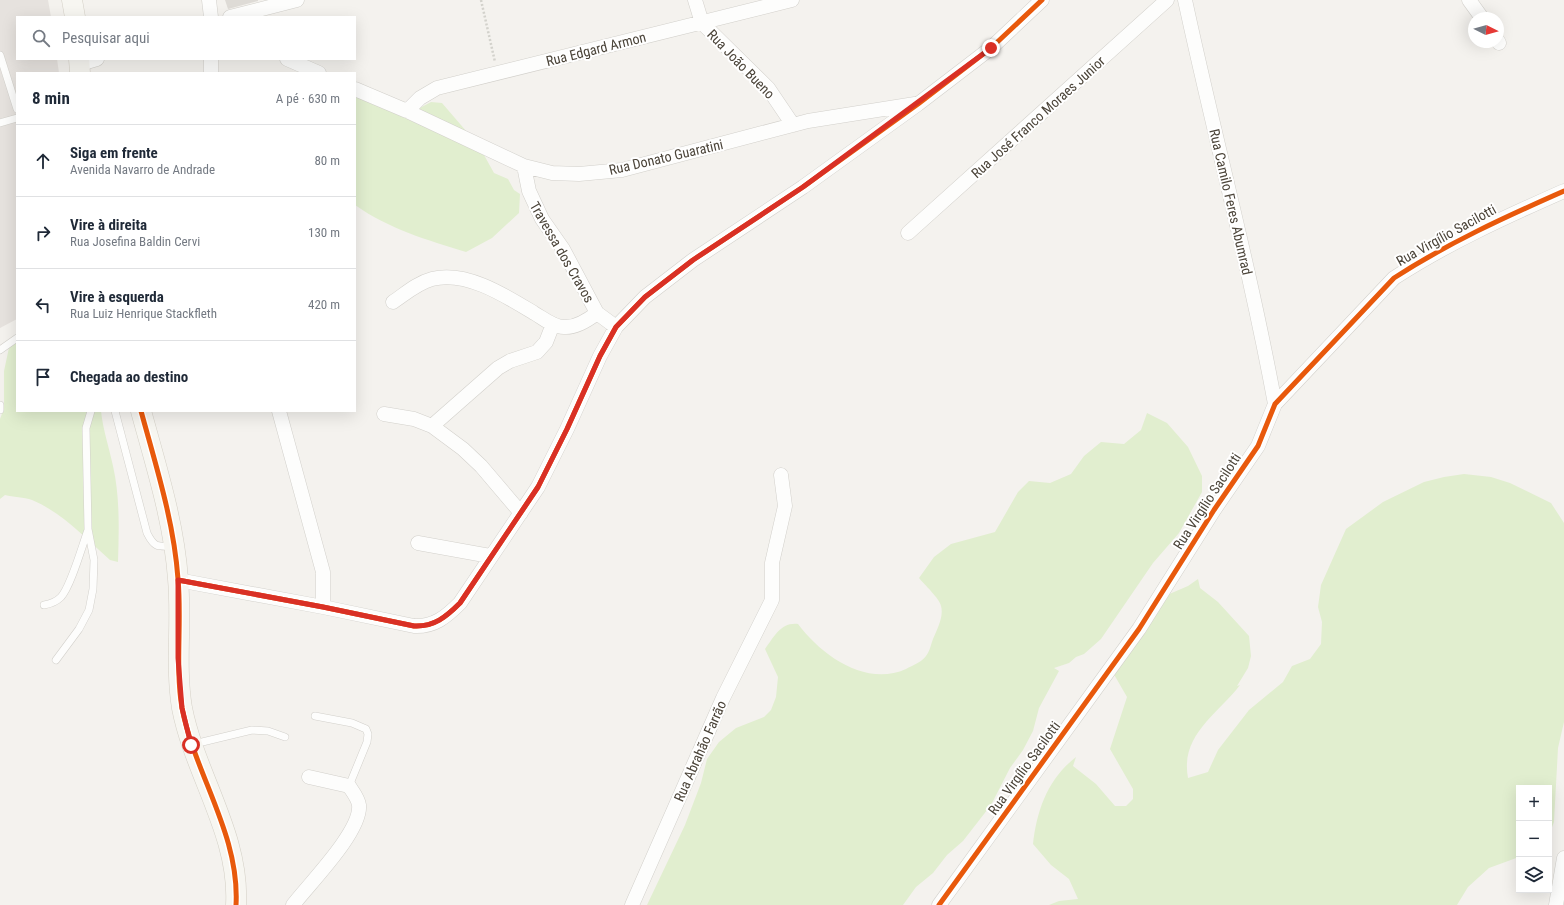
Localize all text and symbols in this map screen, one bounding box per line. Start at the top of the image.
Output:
north arrow [1468,12,1504,48]
search box [16,16,356,60]
street label: Rua João Bueno [704,26,778,102]
icon: search [30,27,52,49]
text: Pesquisar aqui [62,29,150,47]
street label: Rua Edgard Armon [544,29,648,69]
route end [982,39,1000,57]
street label: Rua José Franco Moraes Junior [968,53,1108,181]
text: 8 min [32,88,70,108]
text: A pé · 630 m [276,91,340,106]
street label: Rua Camilo Feres Abumrad [1206,127,1256,277]
street label: Rua Donato Guaratini [607,136,725,178]
text: Siga em frente [70,144,158,162]
icon: ahead [32,150,54,172]
text: 80 m [314,153,340,168]
text: Avenida Navarro de Andrade [70,162,215,177]
street label: Travessa dos Cravos [527,199,597,305]
street label: Rua Virgílio Sacilotti [1393,201,1499,269]
text: Vire à direita [70,216,147,234]
icon: right [32,222,54,244]
text: 130 m [308,225,340,240]
text: Rua Josefina Baldin Cervi [70,234,200,249]
text: Vire à esquerda [70,288,164,306]
icon: left [32,294,54,316]
text: 420 m [308,297,340,312]
text: Rua Luiz Henrique Stackfleth [70,306,217,321]
icon: arrive [32,366,54,388]
text: Chegada ao destino [70,368,188,386]
street label: Rua Virgílio Sacilotti [1170,450,1244,552]
street label: Rua Abrahão Farrão [671,698,729,804]
street label: Rua Virgílio Sacilotti [985,718,1063,818]
route start [182,736,200,754]
map controls [1516,785,1552,893]
button: + [1516,785,1552,821]
button: − [1516,821,1552,857]
button: layers [1516,857,1552,893]

